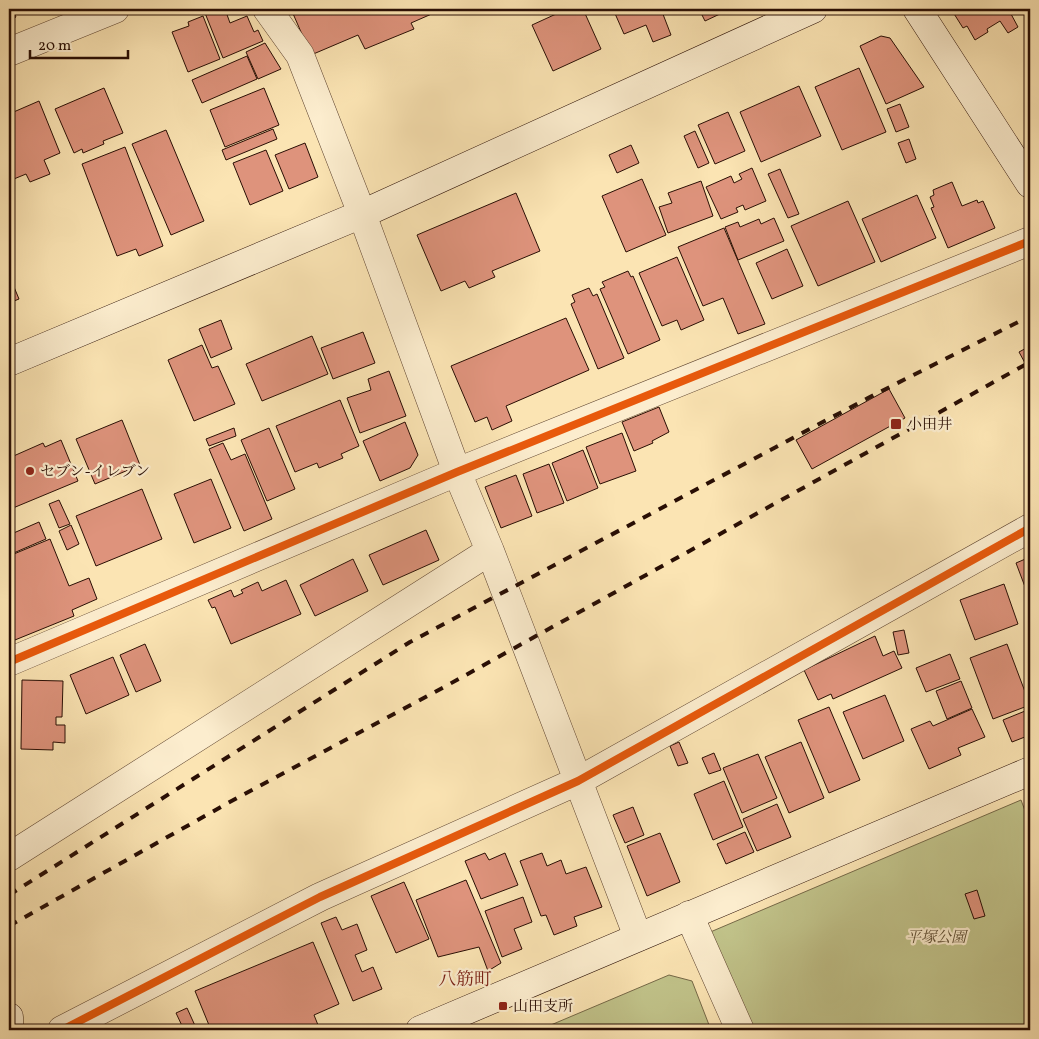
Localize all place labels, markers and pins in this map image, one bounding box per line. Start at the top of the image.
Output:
place label: 小田井 [907,415,952,436]
marker: 小田井 [889,417,903,431]
place label: セブン-イレブン [40,462,150,483]
marker: セブン-イレブン [24,465,36,477]
place label: 山田支所 [513,997,573,1018]
marker: 山田支所 [497,1000,509,1012]

